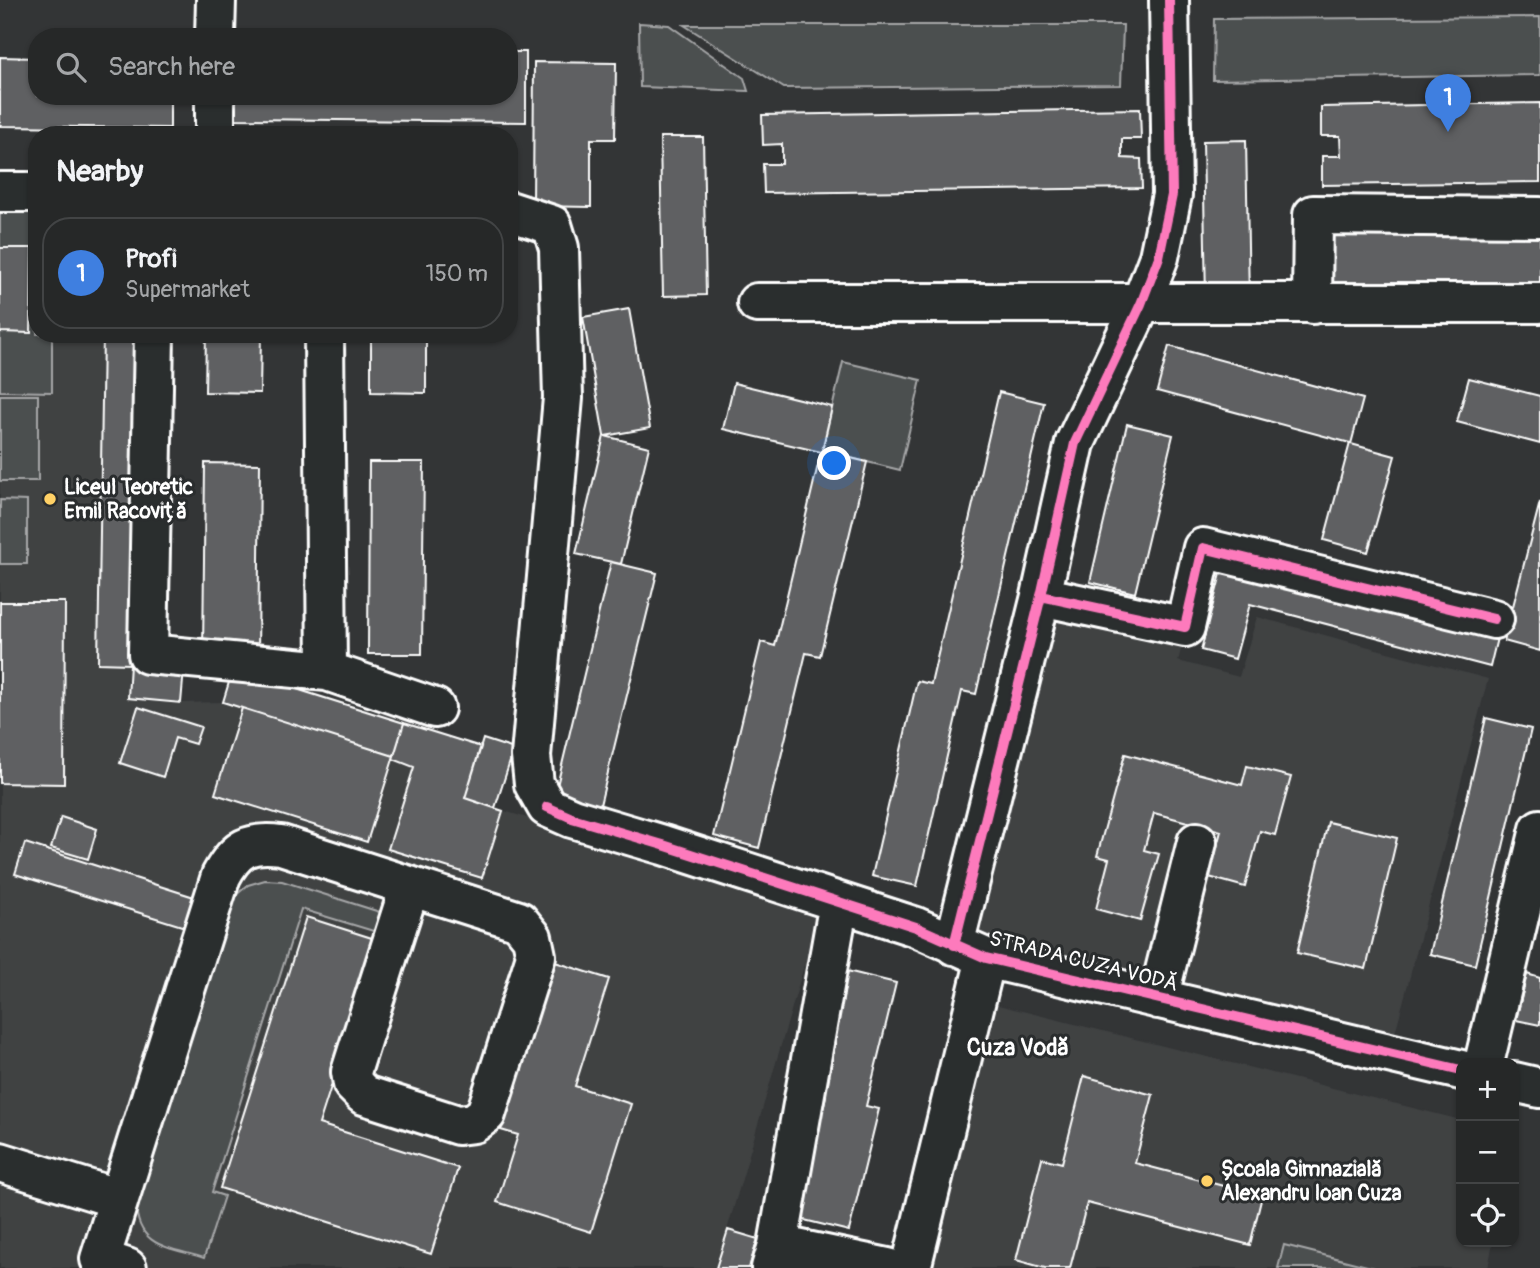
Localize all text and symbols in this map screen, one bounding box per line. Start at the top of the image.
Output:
search box [28,28,518,105]
icon: search [52,48,90,86]
text: Search here [108,51,235,83]
pin: 1 [1425,74,1471,132]
text: Nearby [56,153,143,190]
text: Profi [125,243,177,275]
text: 1 [77,259,86,288]
text: 150 m [425,259,488,288]
text: Supermarket [125,275,250,304]
your location [817,446,851,480]
place label: Liceul Teoretic Emil Racoviță [64,474,193,525]
marker: Liceul Teoretic Emil Racoviță [42,491,58,507]
street label: STRADA CUZA VODĂ [987,925,1181,998]
district label: Cuza Vodă [967,1033,1069,1062]
map controls [1456,1058,1519,1247]
button: + [1456,1058,1519,1121]
button: − [1456,1121,1519,1184]
place label: Școala Gimnazială Alexandru Ioan Cuza [1221,1156,1402,1207]
marker: Școala Gimnazială Alexandru Ioan Cuza [1199,1173,1215,1189]
button: locate [1456,1184,1519,1247]

